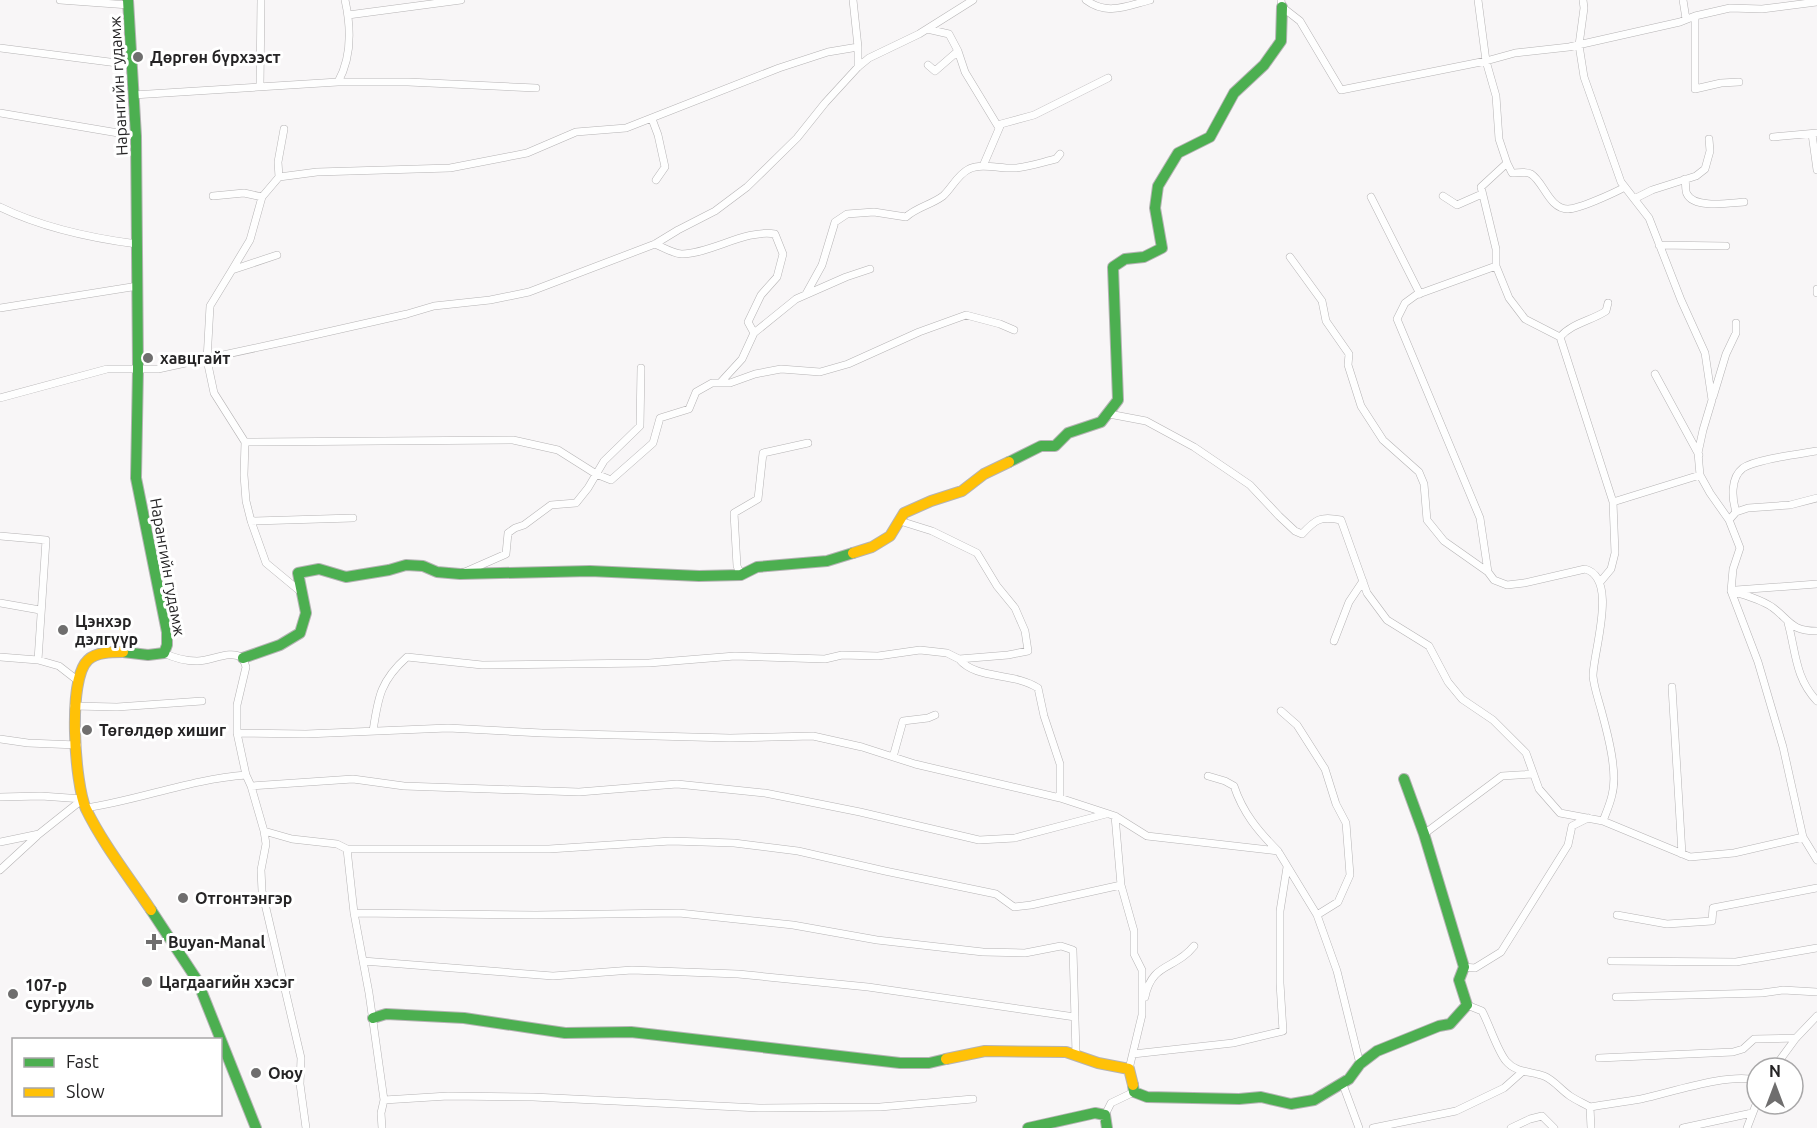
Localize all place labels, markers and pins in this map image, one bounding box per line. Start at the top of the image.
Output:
place label: Дөргөн бүрхээст [150,48,281,66]
marker: Дөргөн бүрхээст [131,50,145,64]
place label: хавцгайт [160,349,230,367]
marker: хавцгайт [141,351,155,365]
place label: Цэнхэр дэлгүүр [75,612,138,648]
marker: Цэнхэр дэлгүүр [56,623,70,637]
place label: Төгөлдөр хишиг [99,721,226,739]
marker: Төгөлдөр хишиг [80,723,94,737]
place label: Отгонтэнгэр [195,889,292,907]
marker: Отгонтэнгэр [176,891,190,905]
marker: Buyan-Manal [145,933,163,951]
place label: Buyan-Manal [168,933,265,951]
place label: Цагдаагийн хэсэг [159,973,294,991]
marker: Цагдаагийн хэсэг [140,975,154,989]
place label: 107-р сургууль [25,976,94,1012]
marker: 107-р сургууль [6,987,20,1001]
place label: Оюу [268,1064,303,1082]
marker: Оюу [249,1066,263,1080]

